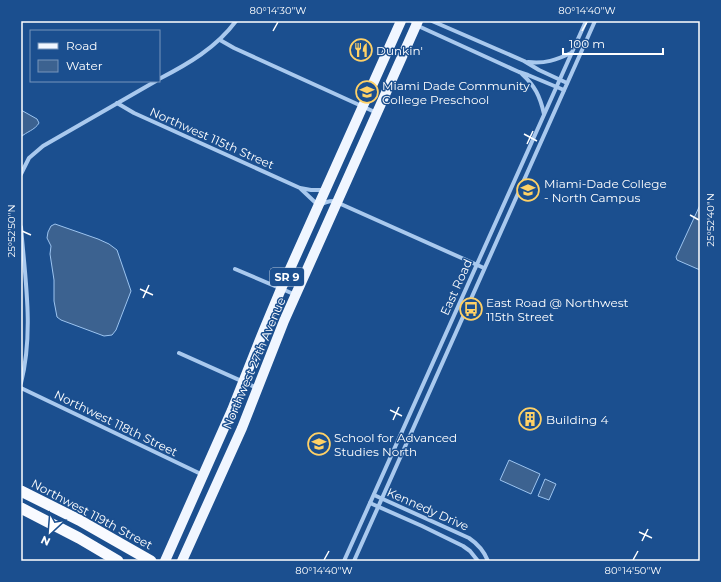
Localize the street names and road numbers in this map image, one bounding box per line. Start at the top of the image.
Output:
street label: Northwest 115th Street [148,104,277,172]
street label: East Road [437,256,475,318]
road number: SR 9 [270,268,304,286]
street label: Northwest 27th Avenue [219,295,289,431]
street label: Northwest 118th Street [52,387,180,459]
street label: Northwest 119th Street [29,476,155,552]
street label: Kennedy Drive [385,484,471,534]

